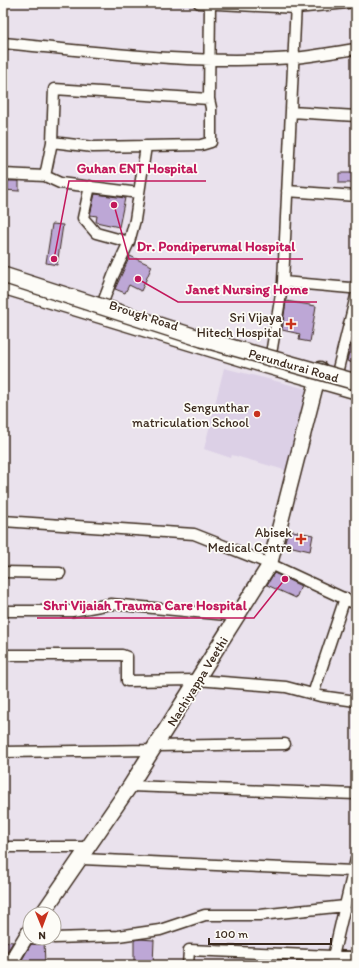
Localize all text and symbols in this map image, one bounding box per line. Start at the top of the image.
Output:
callout: Guhan ENT Hospital [69,155,206,181]
text: Guhan ENT Hospital [77,160,198,177]
callout: Dr. Pondiperumal Hospital [129,233,303,259]
text: Dr. Pondiperumal Hospital [137,238,296,255]
callout: Janet Nursing Home [178,276,317,302]
text: Janet Nursing Home [185,281,309,298]
street label: Brough Road [107,297,180,334]
place label: Sri Vijaya Hitech Hospital [197,310,282,340]
marker: Sri Vijaya Hitech Hospital [285,318,297,330]
street label: Perundurai Road [247,345,341,386]
place label: Sengunthar matriculation School [132,400,250,430]
marker: Sengunthar matriculation School [252,409,262,419]
place label: Abisek Medical Centre [208,525,292,555]
marker: Abisek Medical Centre [295,533,307,545]
callout: Shri Vijaiah Trauma Care Hospital [37,592,254,618]
text: Shri Vijaiah Trauma Care Hospital [43,597,248,614]
street label: Nachiyappa Veethi [164,634,231,729]
north arrow [22,906,62,946]
scale bar [209,920,331,946]
text: 100 m [215,927,248,941]
text: N [38,929,46,942]

